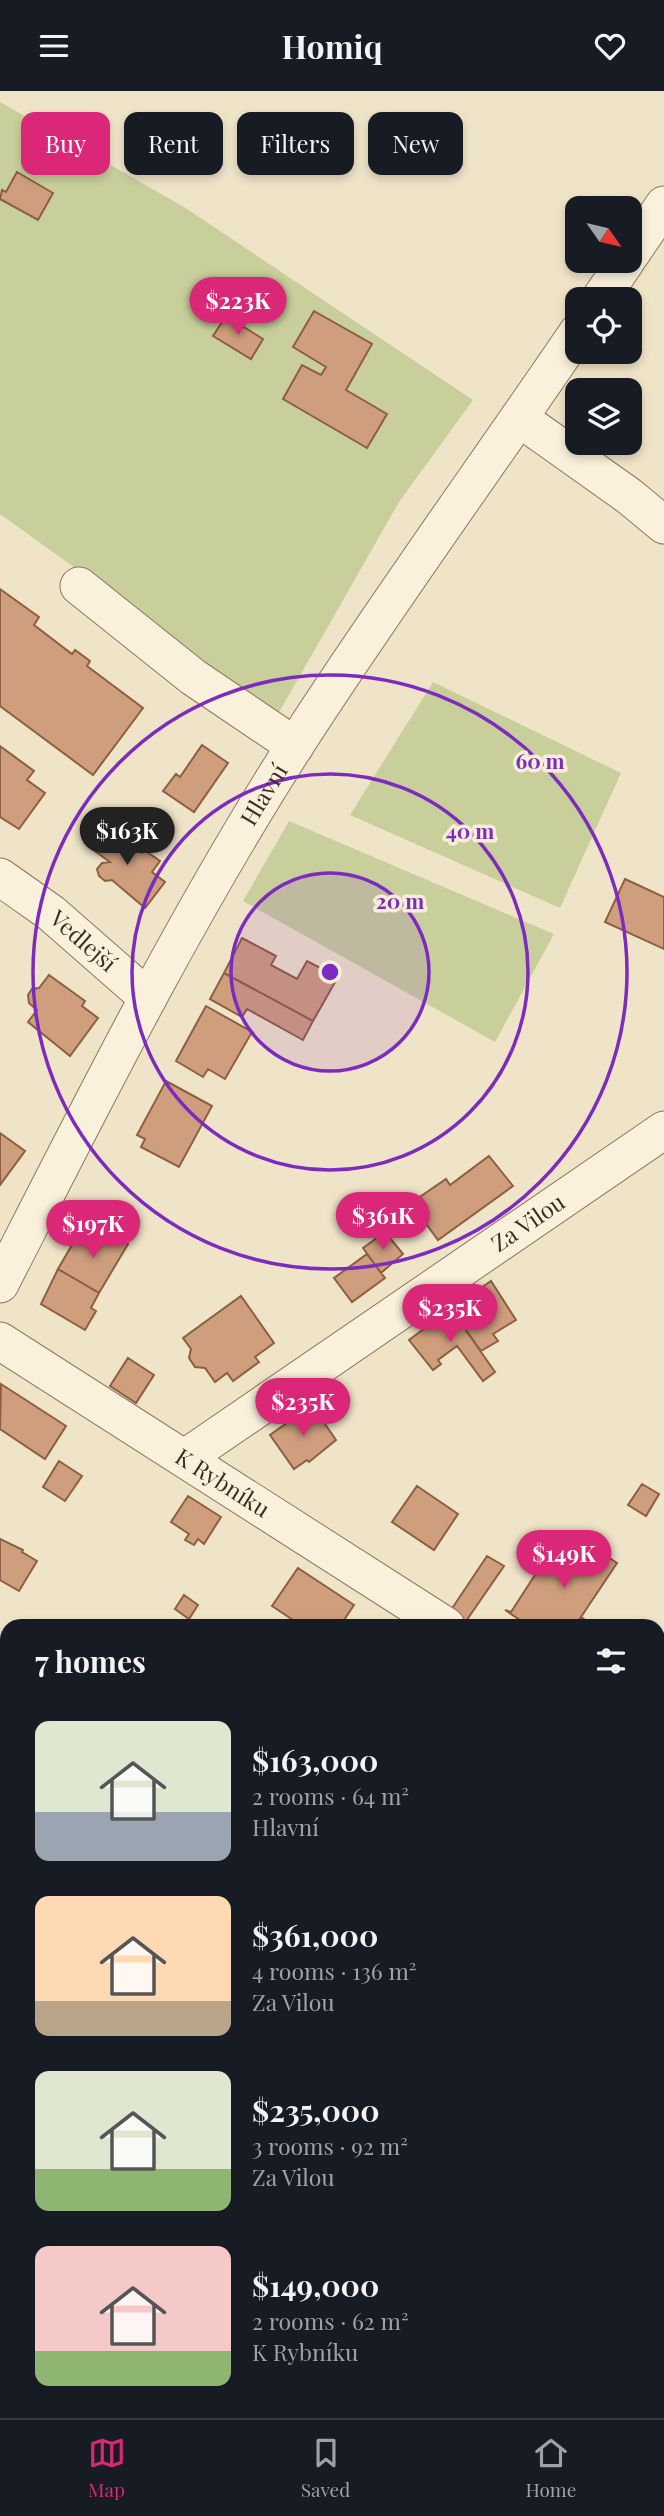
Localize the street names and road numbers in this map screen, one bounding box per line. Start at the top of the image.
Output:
street label: Hlavní [232,757,294,831]
street label: Vedlejší [43,901,124,978]
street label: Za Vilou [484,1186,570,1258]
street label: K Rybníku [170,1440,276,1524]

